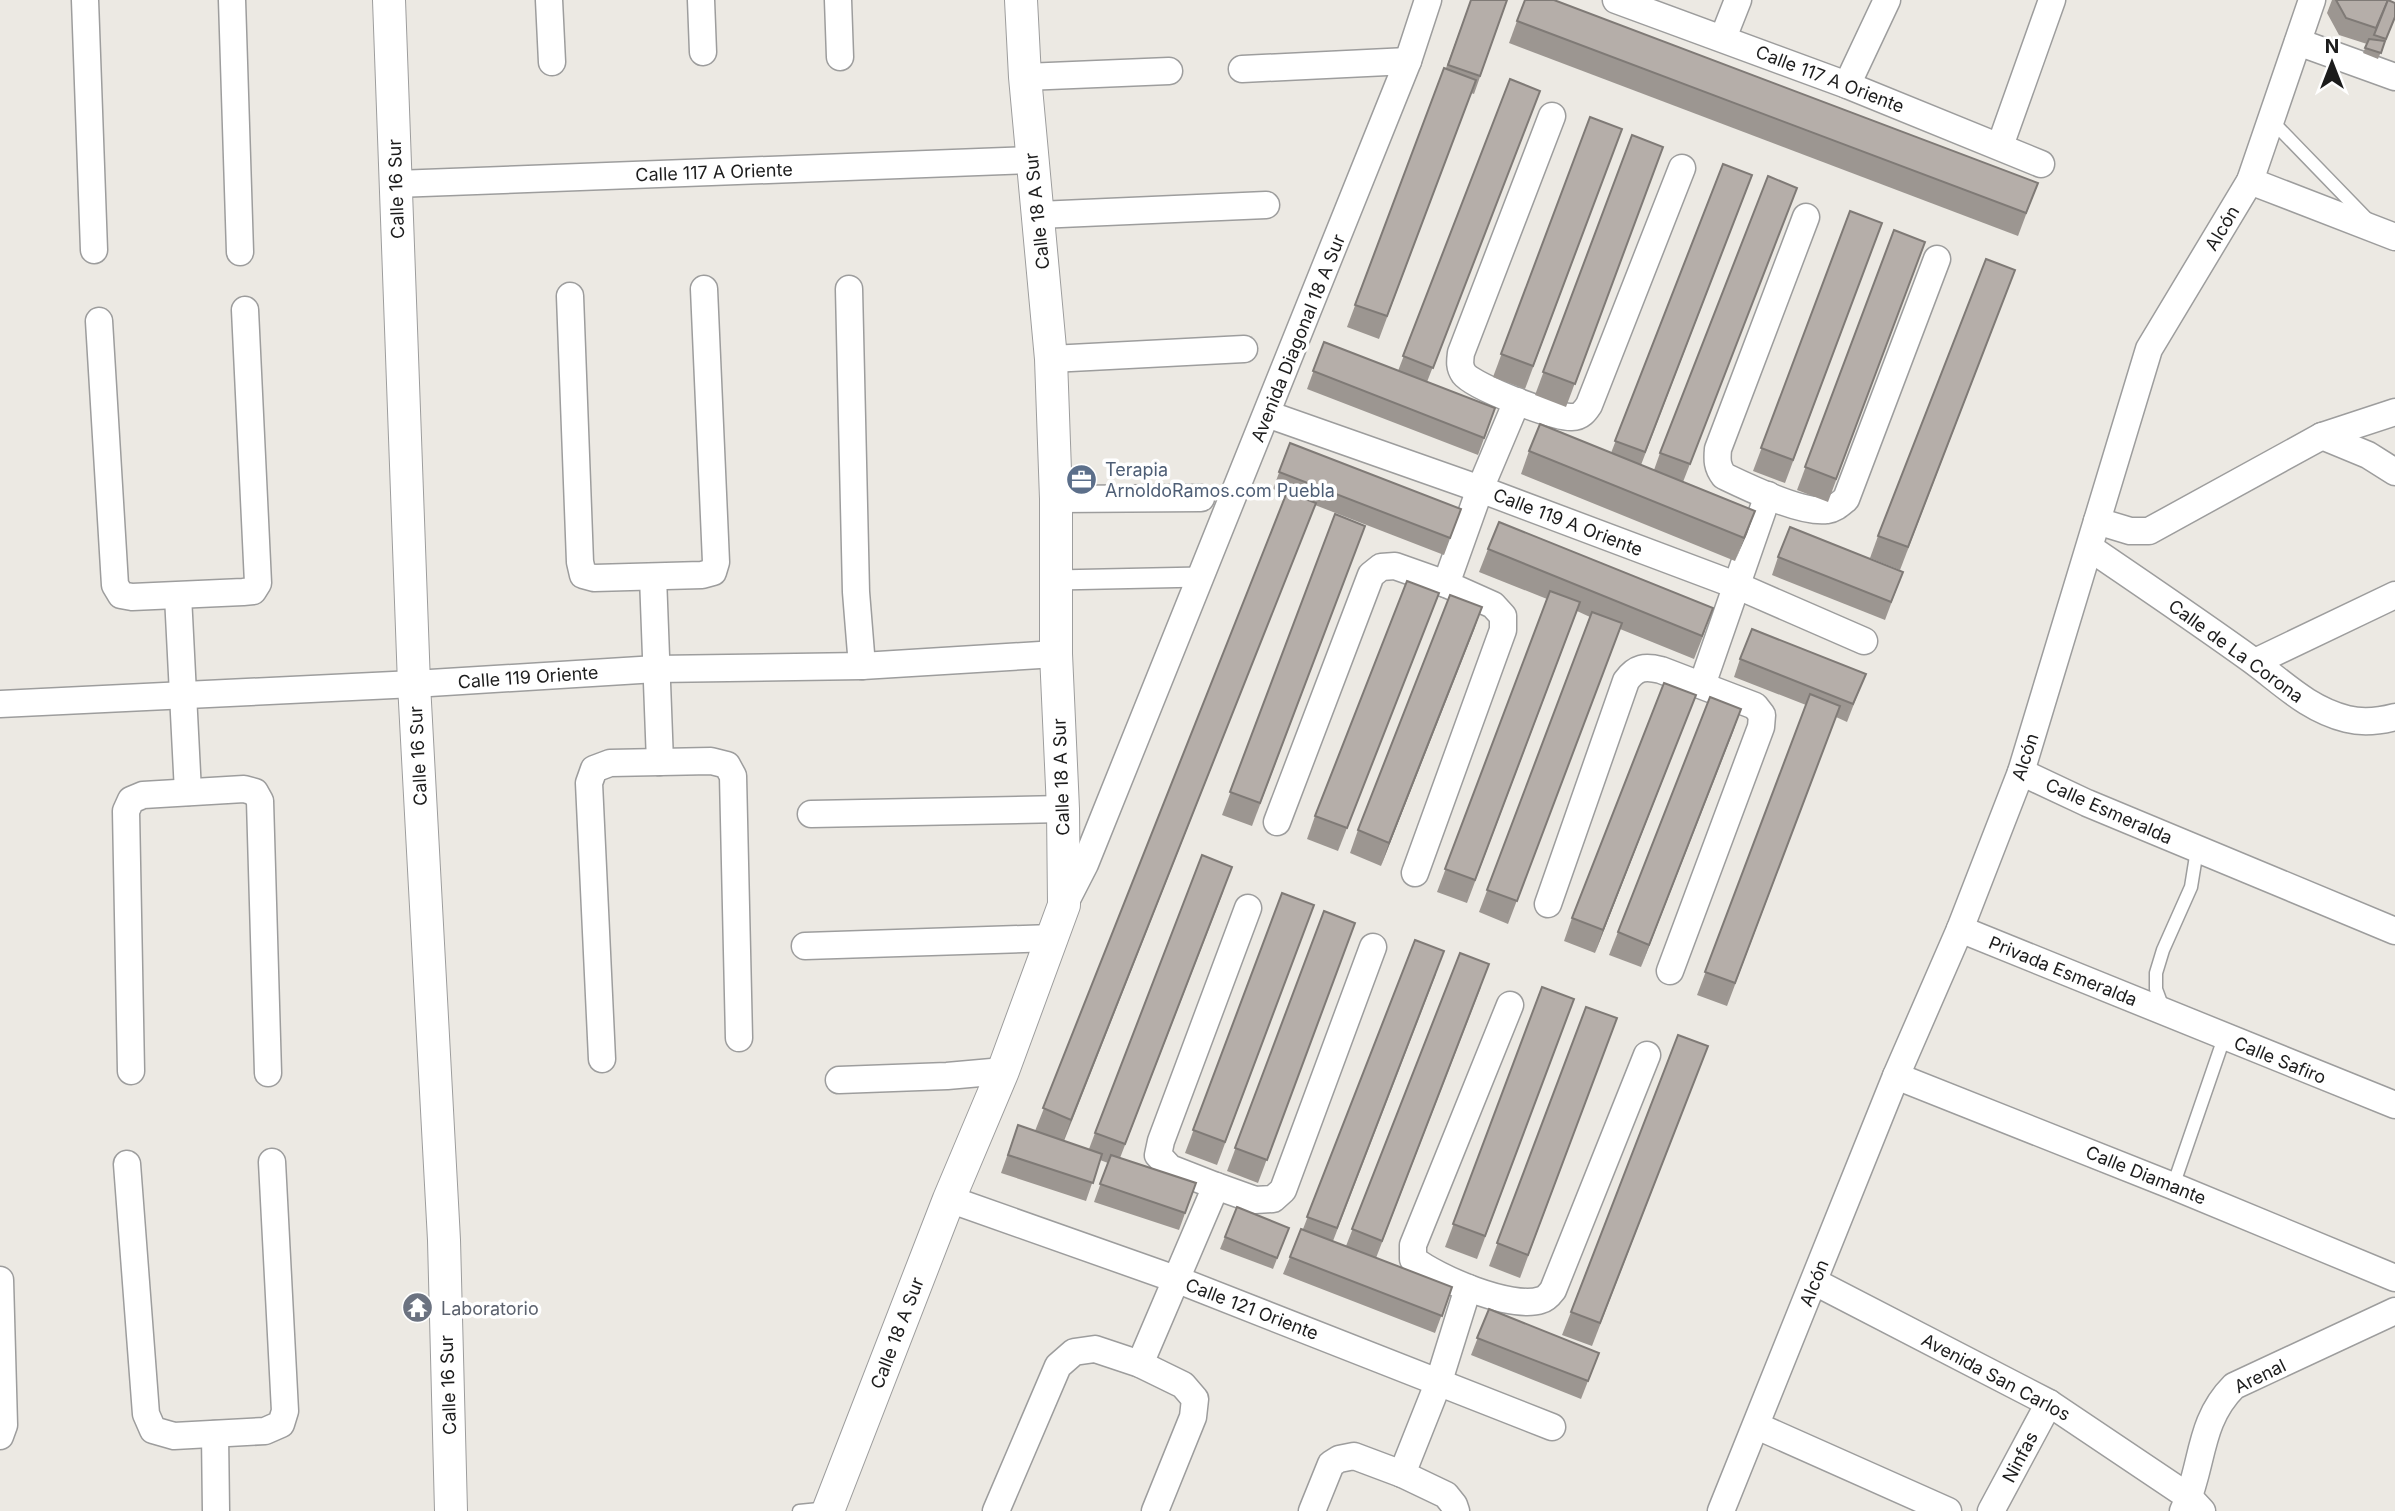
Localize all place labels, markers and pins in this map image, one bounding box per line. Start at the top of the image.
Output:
place label: Terapia ArnoldoRamos.com Puebla [1105,459,1335,501]
office icon: Terapia ArnoldoRamos.com Puebla [1065,462,1099,496]
temple icon: Laboratorio [401,1291,435,1325]
place label: Laboratorio [441,1298,539,1319]

